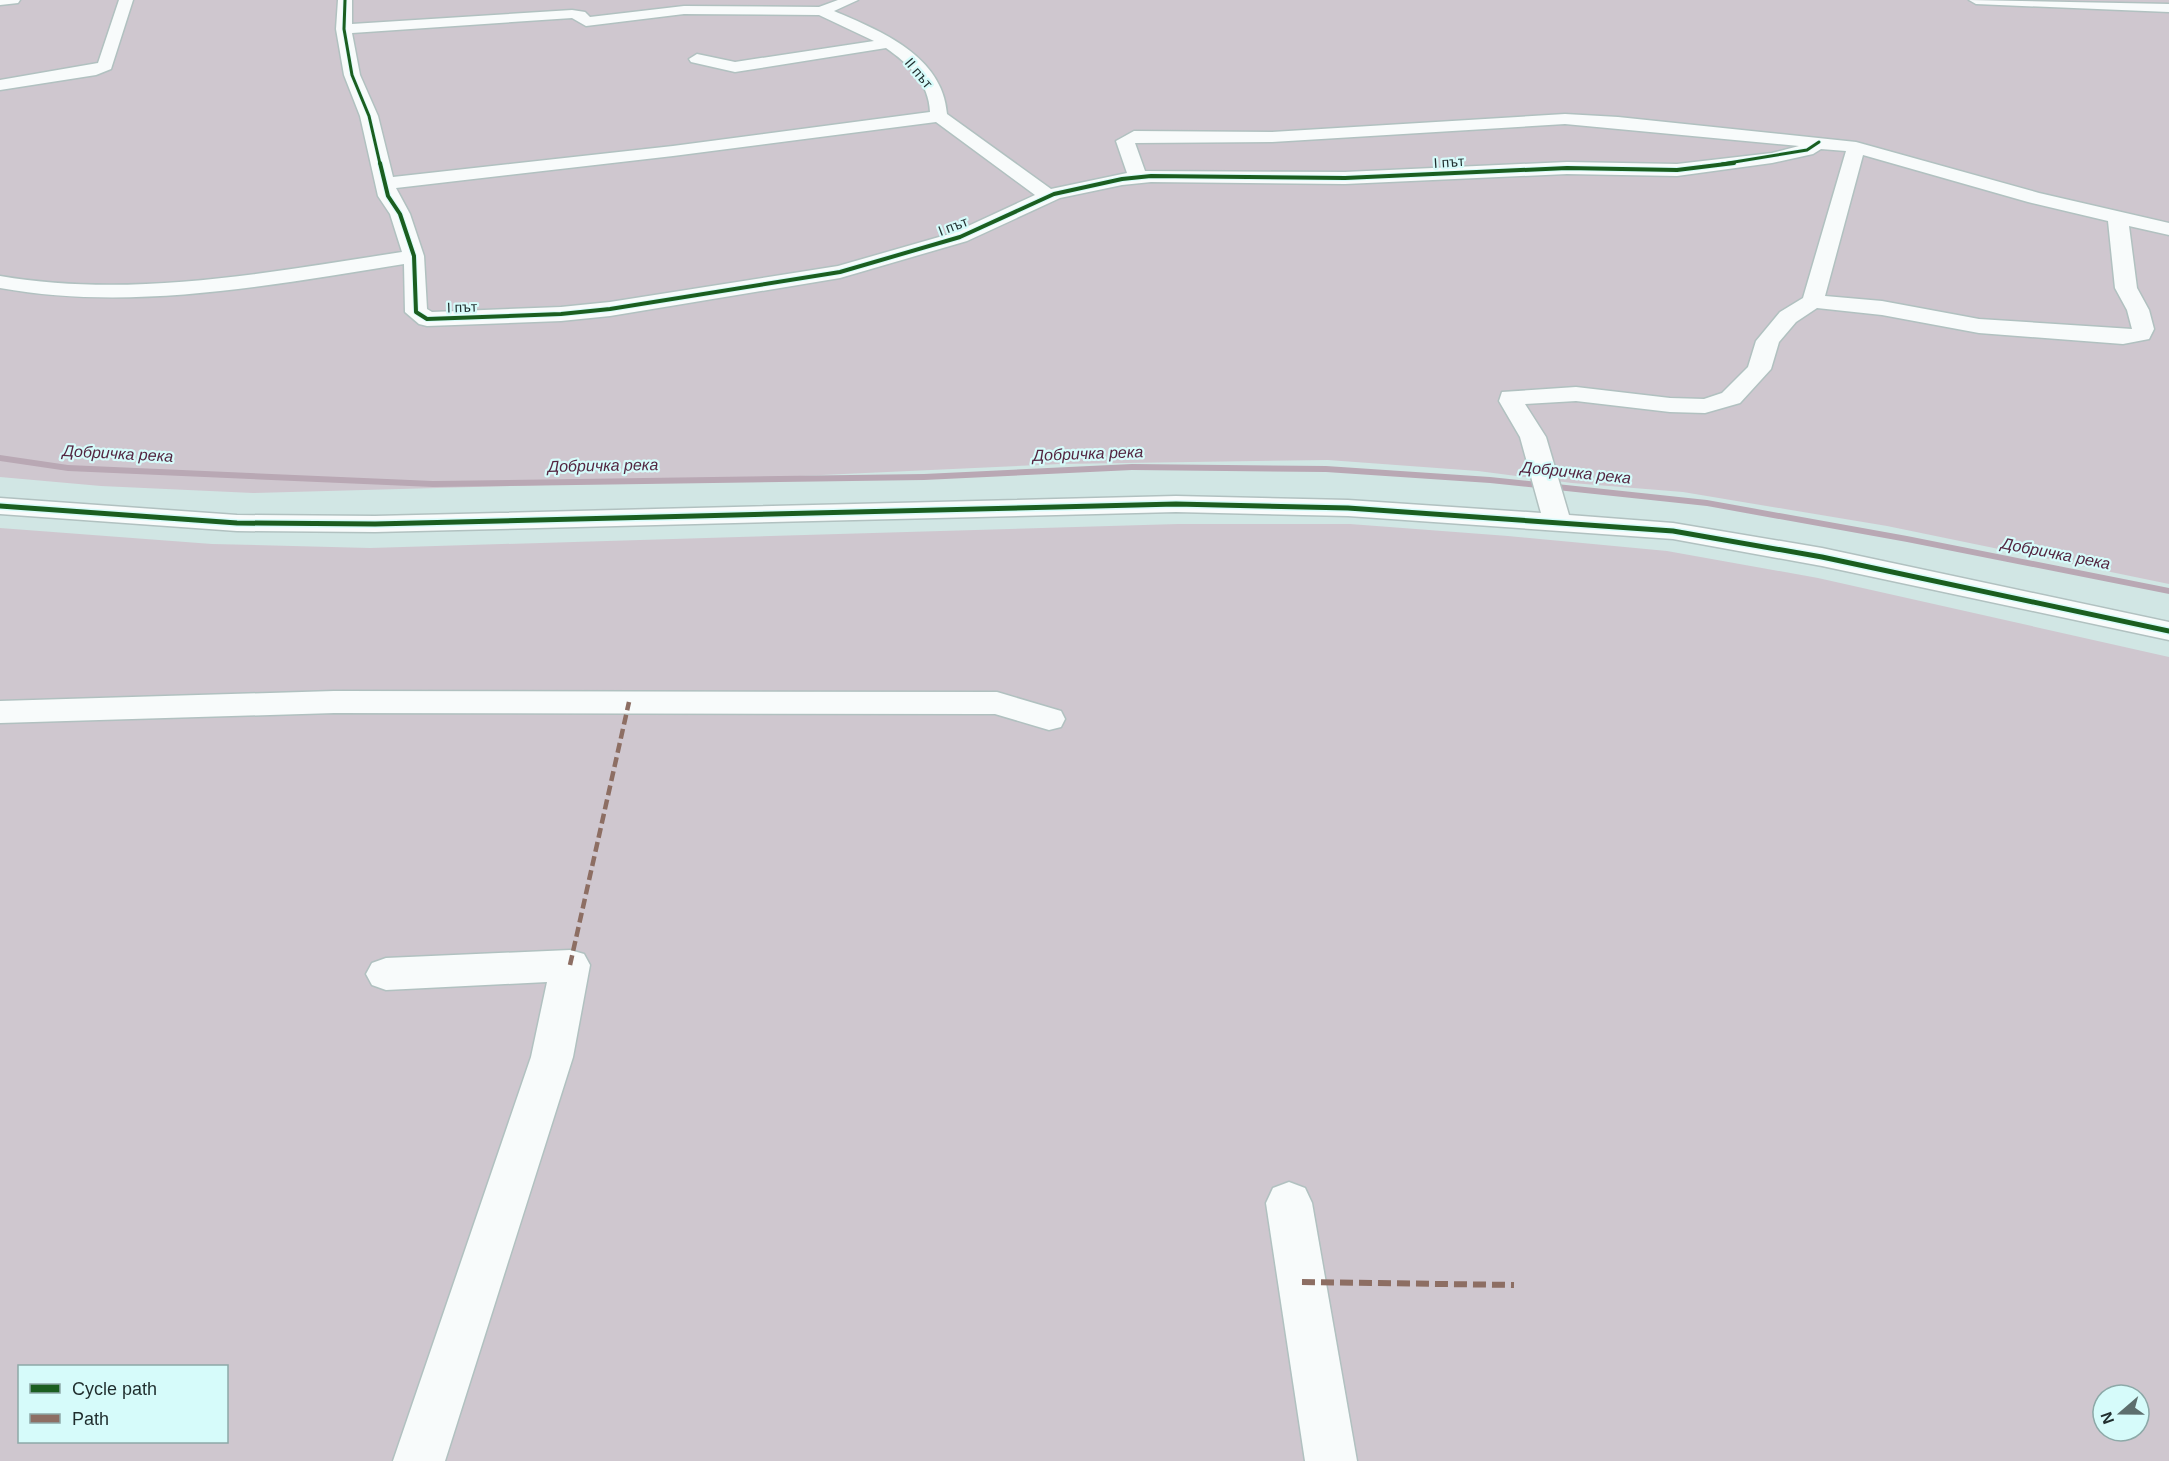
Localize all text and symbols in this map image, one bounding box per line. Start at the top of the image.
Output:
street label: ІІ път [902,55,937,92]
street label: І път [1433,153,1465,171]
street label: І път [936,213,971,239]
street label: І път [446,298,478,316]
water label: Добричка река [60,442,174,465]
water label: Добричка река [1031,443,1144,464]
water label: Добричка река [546,456,658,475]
water label: Добричка река [1518,458,1632,487]
water label: Добричка река [1998,534,2112,572]
legend [18,1365,228,1443]
text: Cycle path [72,1379,157,1399]
north arrow [2091,1383,2151,1443]
text: Path [72,1409,109,1429]
text: N [2097,1410,2117,1426]

